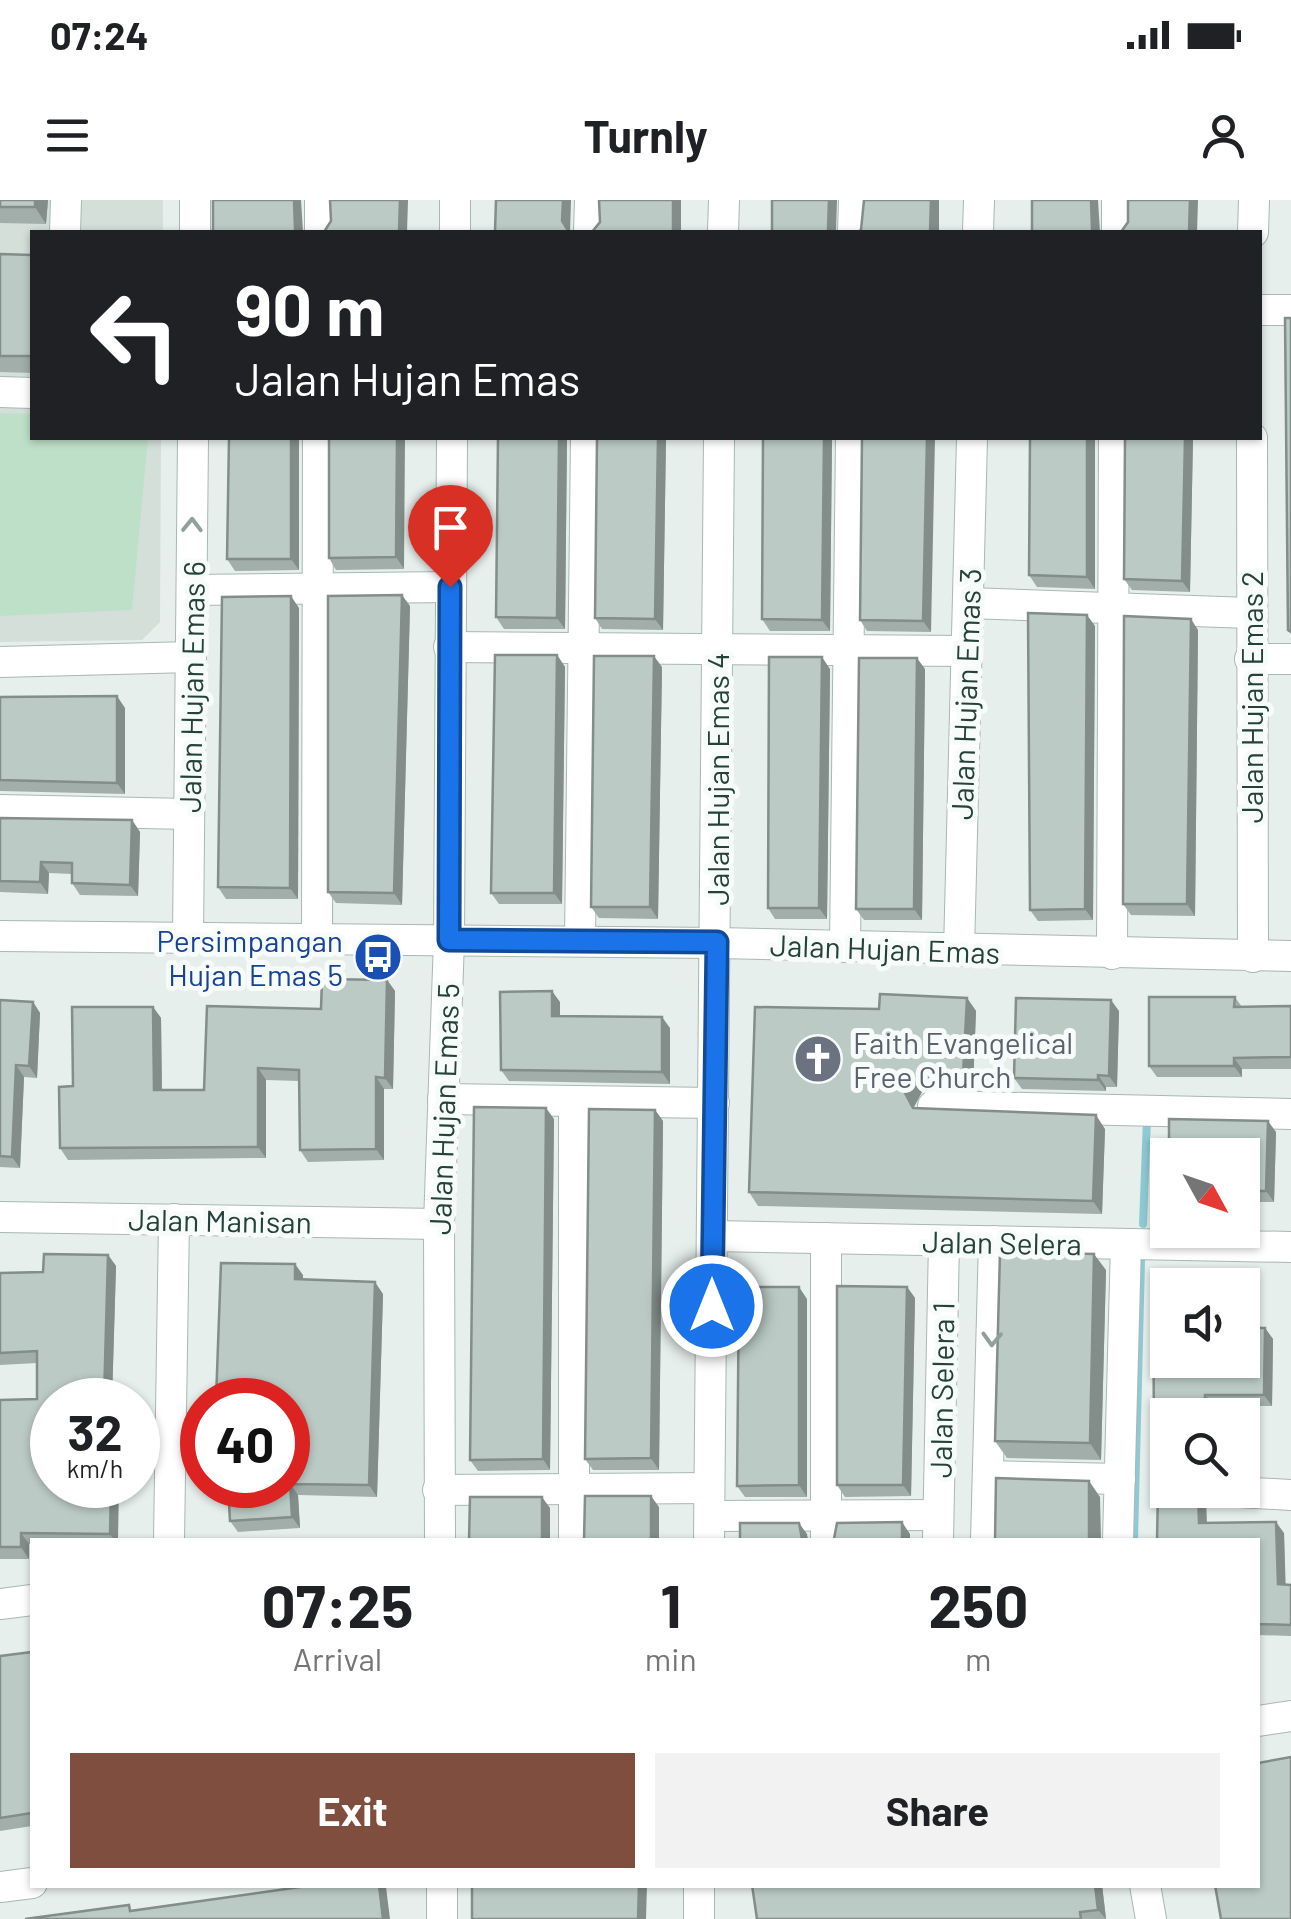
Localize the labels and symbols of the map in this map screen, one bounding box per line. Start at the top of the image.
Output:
pin [408,485,493,588]
one-way arrow [181,516,203,532]
street label: Jalan Hujan Emas 6 [171,561,211,813]
street label: Jalan Hujan Emas 3 [943,568,987,820]
street label: Jalan Hujan Emas 2 [1233,571,1269,823]
street label: Jalan Hujan Emas 4 [699,653,735,905]
place label: Persimpangan Hujan Emas 5 [156,922,343,992]
street label: Jalan Hujan Emas [769,926,1001,970]
bus stop icon: Persimpangan Hujan Emas 5 [352,931,404,983]
street label: Jalan Hujan Emas 5 [421,983,465,1235]
place label: Faith Evangelical Free Church [853,1024,1073,1094]
church icon: Faith Evangelical Free Church [792,1033,844,1085]
north arrow [1150,1138,1260,1248]
street label: Jalan Manisan [128,1200,312,1240]
street label: Jalan Selera [922,1223,1082,1261]
position arrow [660,1254,764,1358]
street label: Jalan Selera 1 [921,1302,961,1478]
one-way arrow [981,1331,1002,1347]
speed limit sign: 40 [180,1378,310,1508]

